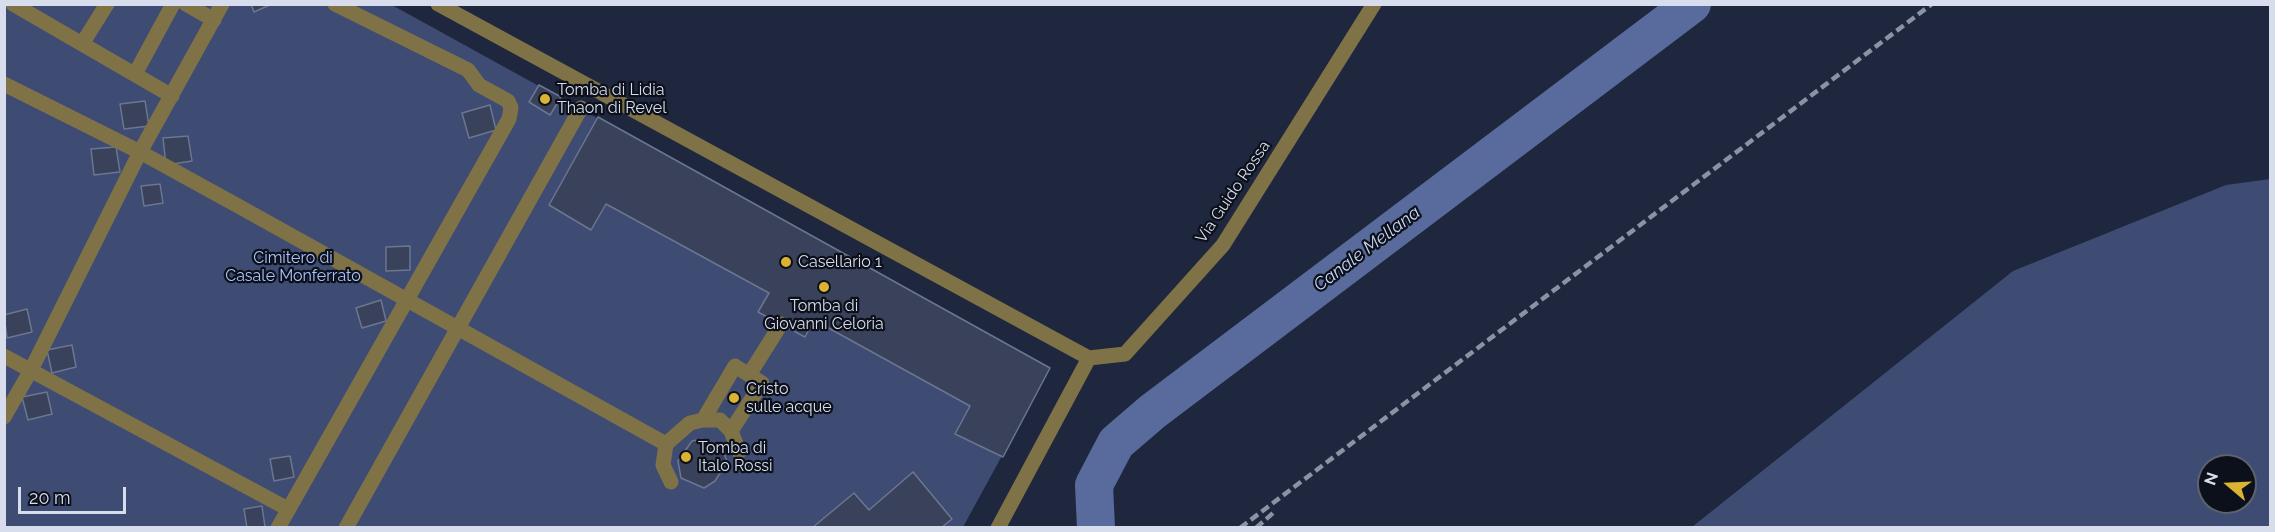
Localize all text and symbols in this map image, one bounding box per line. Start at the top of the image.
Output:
place label: Tomba di Lidia Thaon di Revel [557,80,667,118]
marker: Tomba di Lidia Thaon di Revel [538,92,552,106]
street label: Via Guido Rossa [1192,137,1274,247]
water label: Canale Mellana [1309,202,1425,296]
park label: Cimitero di Casale Monferrato [225,248,361,286]
place label: Casellario 1 [798,252,882,272]
marker: Casellario 1 [779,255,793,269]
marker: Tomba di Giovanni Celoria [817,280,831,294]
place label: Tomba di Giovanni Celoria [764,296,884,334]
place label: Cristo sulle acque [746,379,832,417]
marker: Cristo sulle acque [727,391,741,405]
place label: Tomba di Italo Rossi [698,438,773,476]
marker: Tomba di Italo Rossi [679,450,693,464]
north arrow [2197,454,2257,514]
text: N [2200,470,2222,487]
scale bar [21,475,129,513]
text: 20 m [29,487,71,508]

